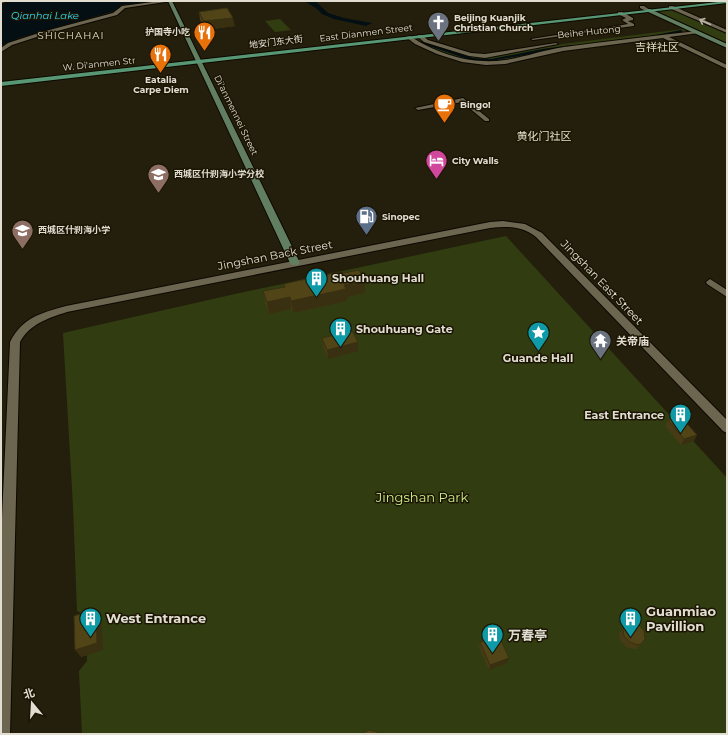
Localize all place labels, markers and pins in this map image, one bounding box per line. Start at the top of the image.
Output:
church icon: Beijing Kuanjik Christian Church [425,10,451,43]
place label: Beijing Kuanjik Christian Church [454,12,533,33]
restaurant icon: 护国寺小吃 [192,19,218,52]
place label: 护国寺小吃 [145,26,190,37]
restaurant icon: Eatalia Carpe Diem [148,42,174,75]
place label: Eatalia Carpe Diem [133,74,189,95]
cafe icon: Bingo! [431,92,457,125]
place label: Bingo! [460,99,491,110]
hotel icon: City Walls [424,148,450,181]
place label: City Walls [452,155,499,166]
school or university icon: 西城区什刹海小学分校 [145,161,171,194]
place label: 西城区什刹海小学分校 [174,168,265,179]
fuel station icon: Sinopec [353,204,379,237]
place label: Sinopec [382,211,420,222]
school or university icon: 西城区什刹海小学 [10,217,36,250]
place label: 西城区什刹海小学 [38,224,110,235]
building icon: Shouhuang Hall [303,265,329,298]
place label: Shouhuang Hall [332,271,424,285]
building icon: Shouhuang Gate [327,316,353,349]
place icon: Guande Hall [525,319,551,352]
place label: Shouhuang Gate [356,322,453,336]
temple icon: 关帝庙 [588,328,614,361]
place label: 关帝庙 [616,334,649,348]
place label: Guande Hall [503,351,573,365]
building icon: East Entrance [667,402,693,435]
place label: East Entrance [584,408,664,422]
place label: Guanmiao Pavillion [646,603,717,634]
building icon: West Entrance [78,605,104,638]
building icon: Guanmiao Pavillion [617,605,643,638]
place label: West Entrance [106,610,206,626]
building icon: 万春亭 [480,622,506,655]
place label: 万春亭 [508,627,547,643]

